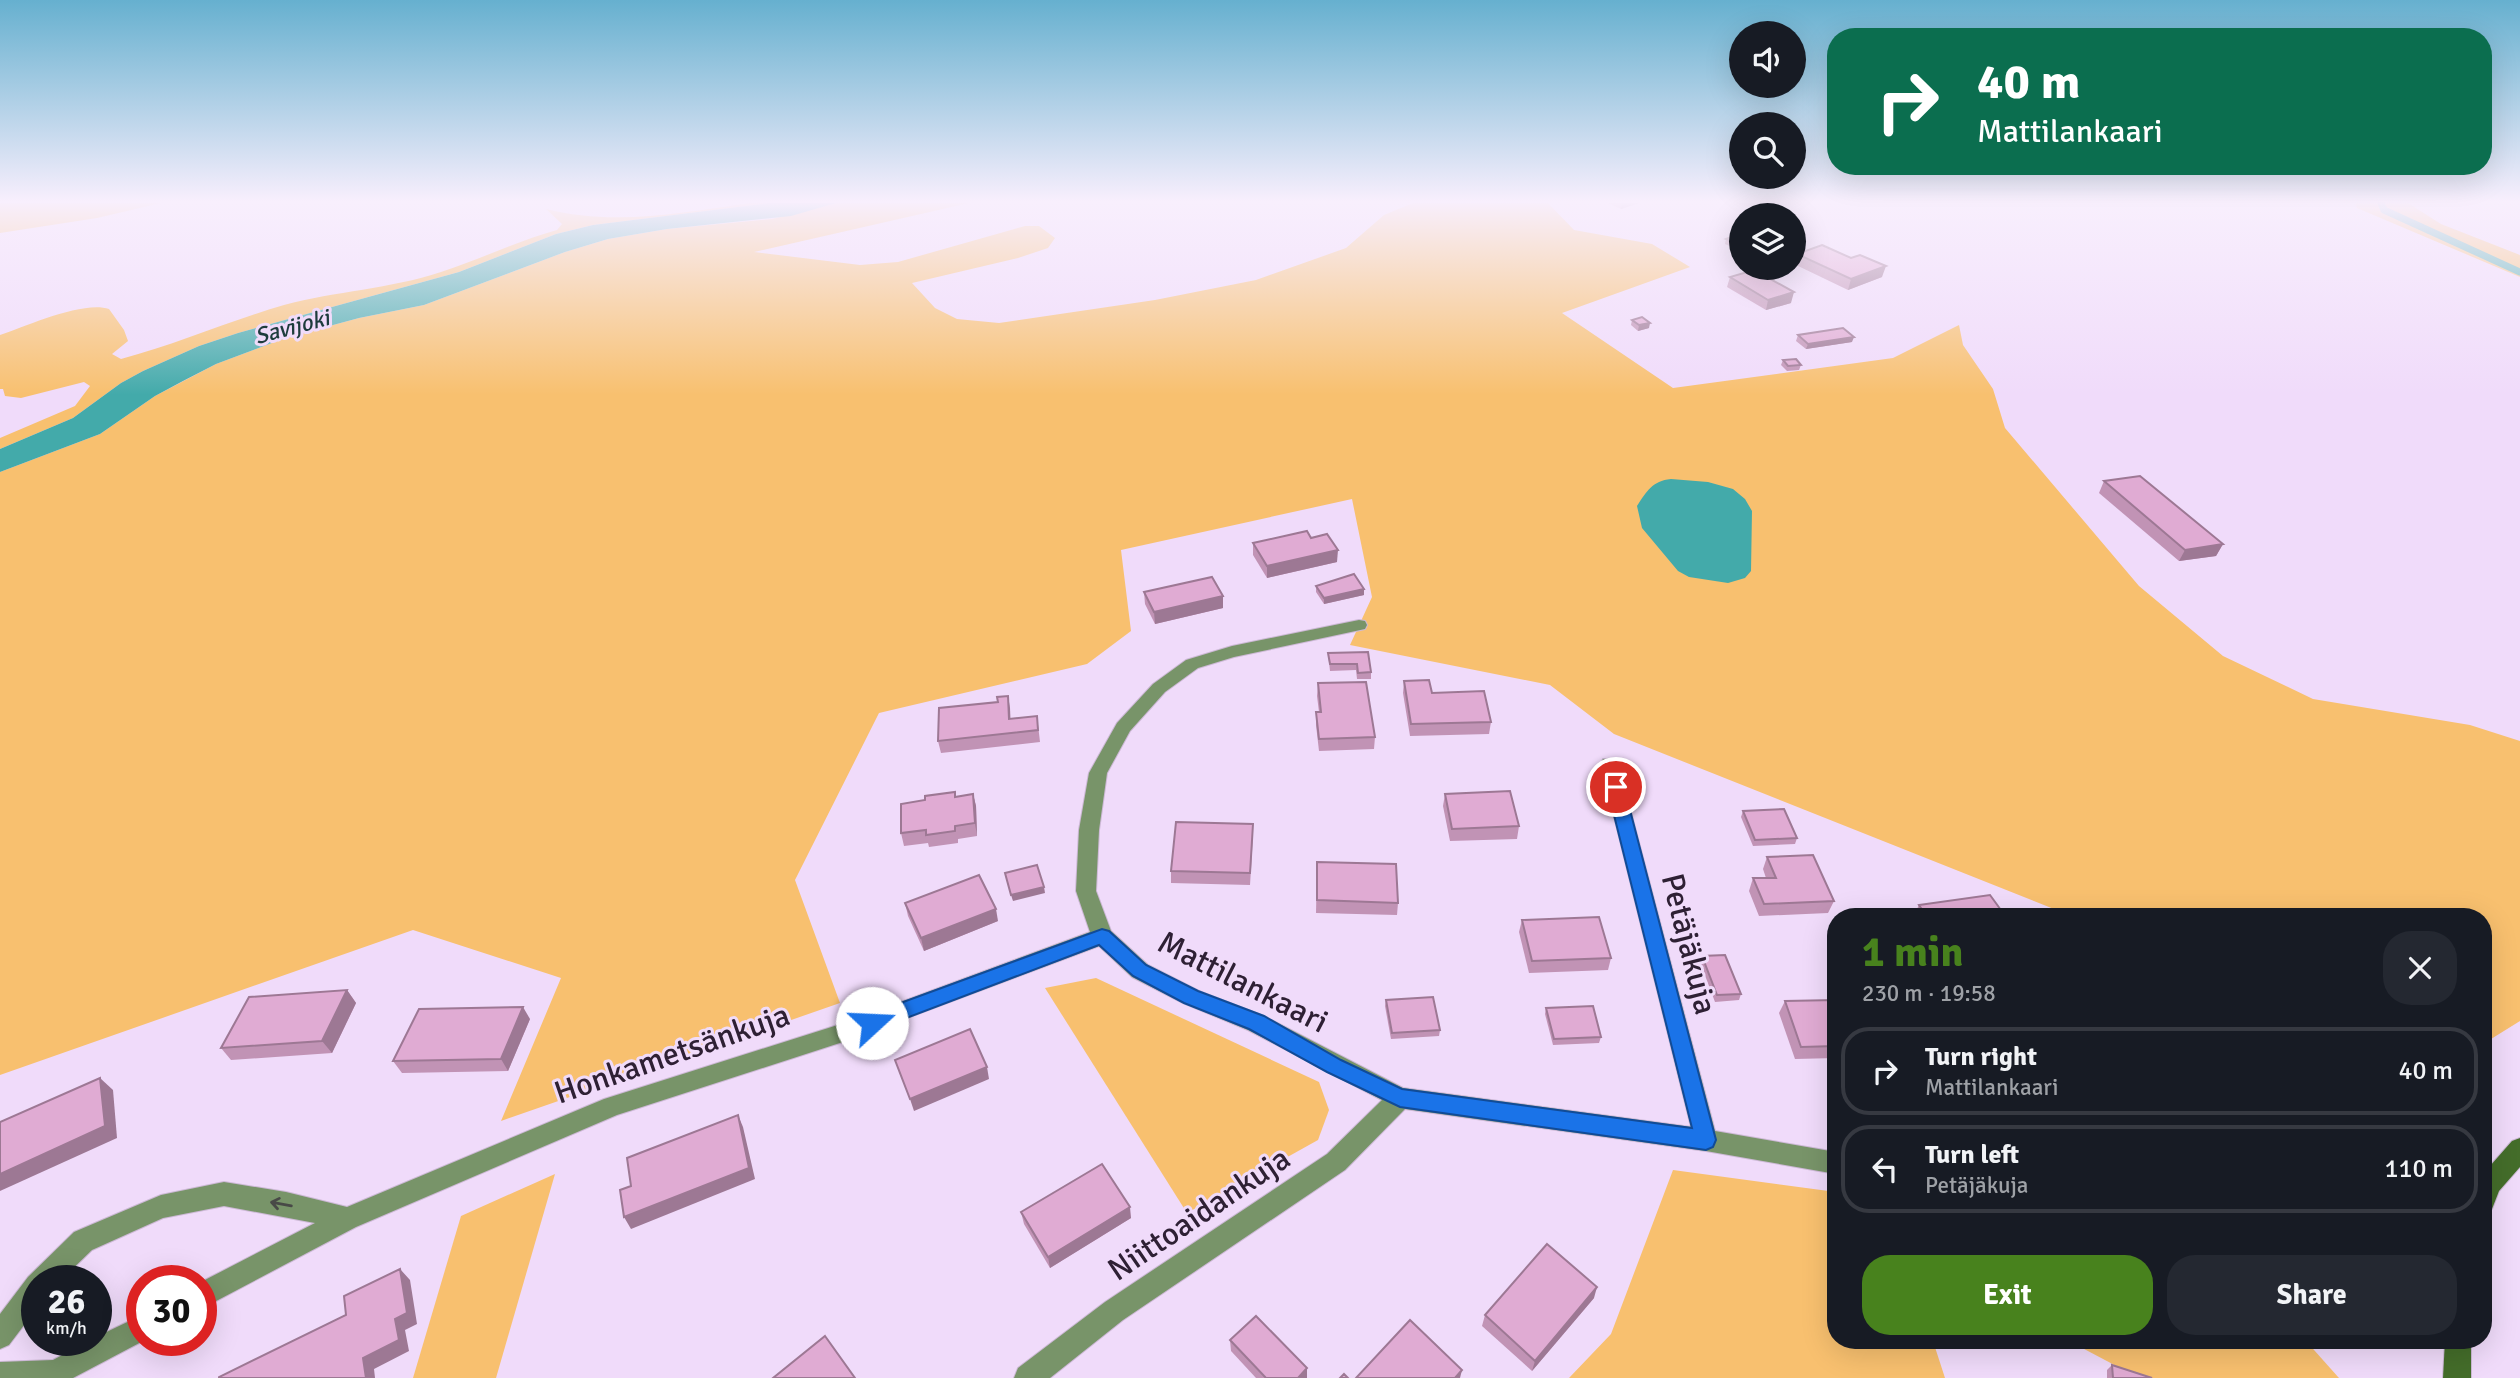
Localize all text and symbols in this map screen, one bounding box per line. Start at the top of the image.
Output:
map controls [1729,21,1806,280]
button: sound [1729,21,1806,98]
text: 40 m [1977,52,2080,112]
icon: right [1862,56,1953,147]
button: search [1729,112,1806,189]
text: Mattilankaari [1977,112,2163,151]
button: layers [1729,203,1806,280]
water label: Savijoki [251,302,335,351]
pin [1586,757,1646,817]
icon: arrive [1597,768,1635,806]
street label: Petäjäkuja [1653,869,1725,1019]
street label: Mattilankaari [1151,922,1335,1042]
text: 1 min [1862,927,1963,978]
button: close [2383,931,2457,1005]
text: 230 m · 19:58 [1862,979,1996,1008]
position arrow [835,986,909,1060]
street label: Honkametsänkuja [549,995,795,1113]
text: Turn right [1925,1041,2037,1073]
icon: right [1866,1052,1904,1090]
text: 40 m [2398,1055,2453,1087]
text: Mattilankaari [1925,1073,2058,1102]
street label: Niittoaidankuja [1101,1139,1297,1289]
text: Turn left [1925,1139,2019,1171]
icon: left [1866,1150,1904,1188]
text: 110 m [2384,1153,2453,1185]
text: Petäjäkuja [1925,1171,2028,1200]
one-way arrow [270,1196,293,1210]
button: Exit [1862,1255,2153,1335]
button: Share [2167,1255,2457,1335]
speed limit sign: 30 [126,1265,217,1356]
text: 26 [48,1280,85,1323]
text: km/h [46,1317,87,1339]

